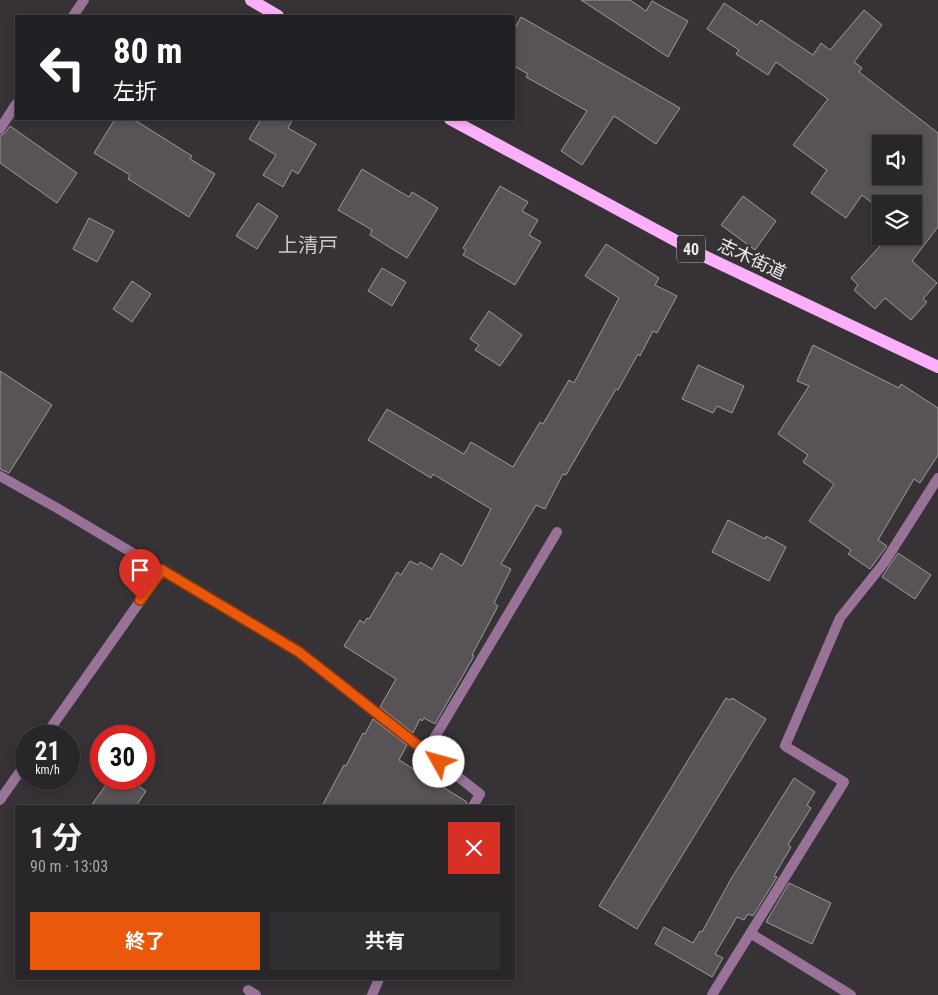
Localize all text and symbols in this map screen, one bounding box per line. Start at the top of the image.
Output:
text: 80 m [113,31,182,72]
icon: left [30,35,95,100]
text: 左折 [113,79,157,104]
map controls [872,135,922,245]
button: sound [872,135,922,185]
button: layers [872,195,922,245]
district label: 上清戸 [278,233,338,257]
street label: 志木街道 [715,234,789,283]
road number: 40 [677,235,705,262]
pin [119,549,161,600]
icon: arrive [126,556,154,584]
speed limit sign: 30 [90,725,155,790]
position arrow [412,735,464,787]
text: 21 [35,737,60,766]
text: km/h [35,763,60,777]
text: 1 分 [30,820,82,855]
button: close [448,822,500,874]
text: 90 m · 13:03 [30,857,108,876]
button: 終了 [30,912,260,970]
button: 共有 [270,912,500,970]

